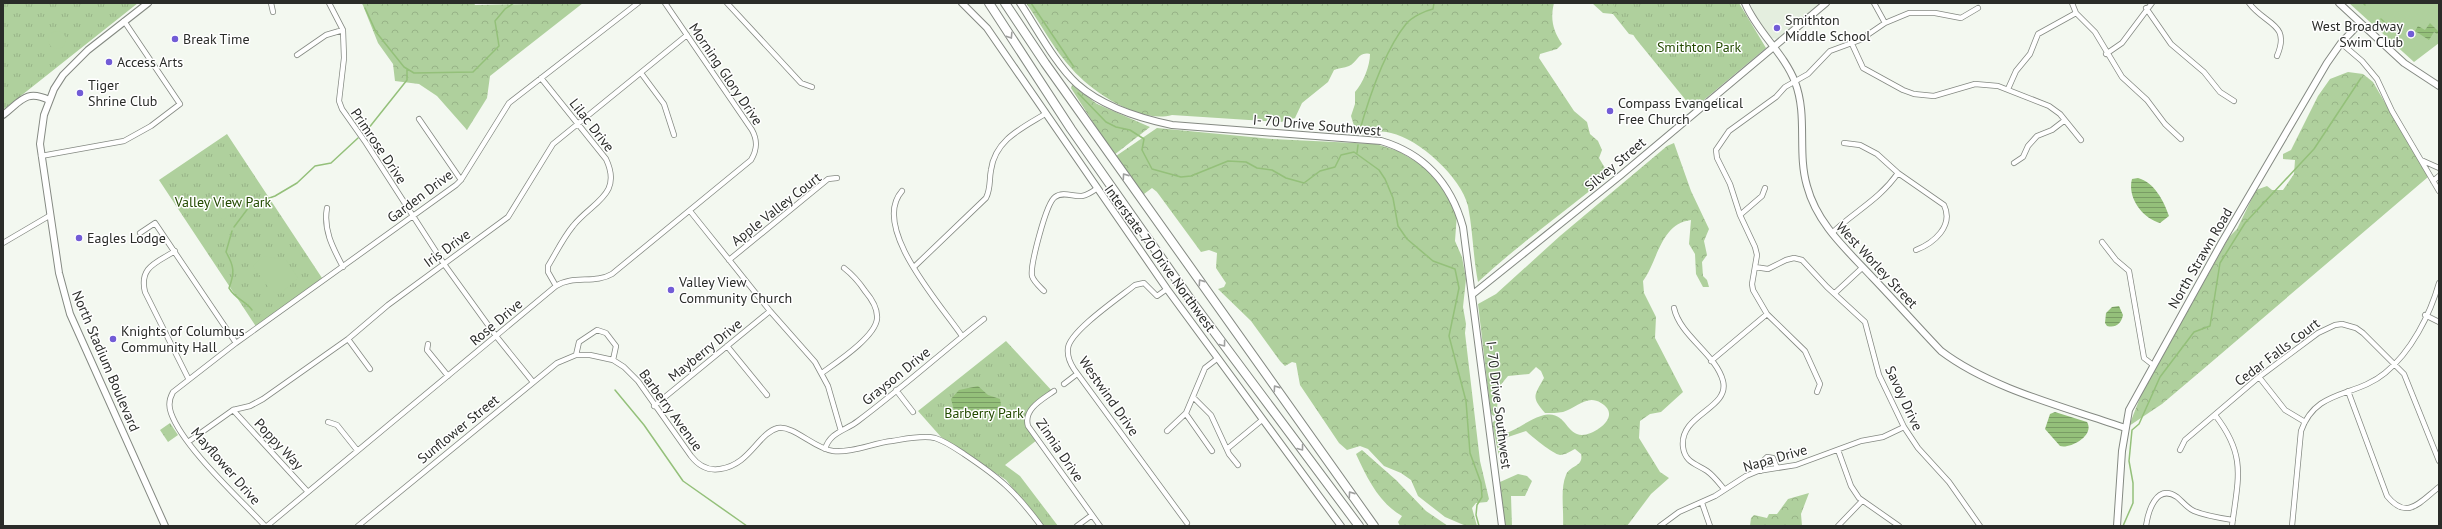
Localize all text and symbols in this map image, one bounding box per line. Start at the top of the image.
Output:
place label: Smithton Middle School [1785,11,1870,45]
place label: West Broadway Swim Club [2312,17,2403,51]
street label: Morning Glory Drive [685,19,767,129]
marker: Smithton Middle School [1772,23,1782,33]
marker: West Broadway Swim Club [2406,29,2416,39]
place label: Break Time [183,30,250,48]
one-way arrow [1005,31,1012,38]
marker: Break Time [170,34,180,44]
park label: Smithton Park [1657,38,1741,56]
place label: Access Arts [117,53,183,71]
marker: Access Arts [104,57,114,67]
place label: Tiger Shrine Club [88,76,157,110]
marker: Tiger Shrine Club [75,88,85,98]
place label: Compass Evangelical Free Church [1618,94,1743,128]
street label: Lilac Drive [565,95,619,155]
street label: Primrose Drive [347,105,411,187]
marker: Compass Evangelical Free Church [1605,106,1615,116]
street label: I- 70 Drive Southwest [1252,110,1382,140]
street label: Silvey Street [1581,133,1649,195]
street label: Garden Drive [384,165,456,227]
street label: Apple Valley Court [727,168,825,250]
one-way arrow [1123,174,1130,181]
street label: Interstate 70 Drive Northwest [1100,181,1220,335]
park label: Valley View Park [174,193,272,211]
street label: North Strawn Road [2164,204,2236,312]
street label: West Worley Street [1832,218,1922,312]
street label: Iris Drive [420,225,474,271]
place label: Eagles Lodge [87,229,166,247]
marker: Eagles Lodge [74,233,84,243]
place label: Valley View Community Church [678,273,792,307]
one-way arrow [1199,280,1206,287]
marker: Valley View Community Church [666,285,676,295]
street label: North Stadium Boulevard [68,288,144,434]
street label: Rose Drive [466,295,526,349]
street label: Cedar Falls Court [2231,314,2323,390]
street label: Mayberry Drive [664,315,746,385]
place label: Knights of Columbus Community Hall [121,322,245,356]
marker: Knights of Columbus Community Hall [108,334,118,344]
one-way arrow [1219,339,1226,346]
street label: I- 70 Drive Southwest [1482,340,1516,470]
street label: Grayson Drive [858,343,934,409]
street label: Westwind Drive [1075,353,1143,439]
street label: Savoy Drive [1881,363,1927,433]
street label: Barberry Avenue [635,365,707,455]
one-way arrow [1274,386,1281,393]
street label: Sunflower Street [414,390,503,467]
park label: Barberry Park [944,404,1024,422]
street label: Poppy Way [251,415,308,474]
street label: Zinnia Drive [1032,415,1088,485]
street label: Mayflower Drive [187,423,265,509]
street label: Napa Drive [1741,440,1809,476]
one-way arrow [1296,443,1303,450]
one-way arrow [1349,492,1356,499]

